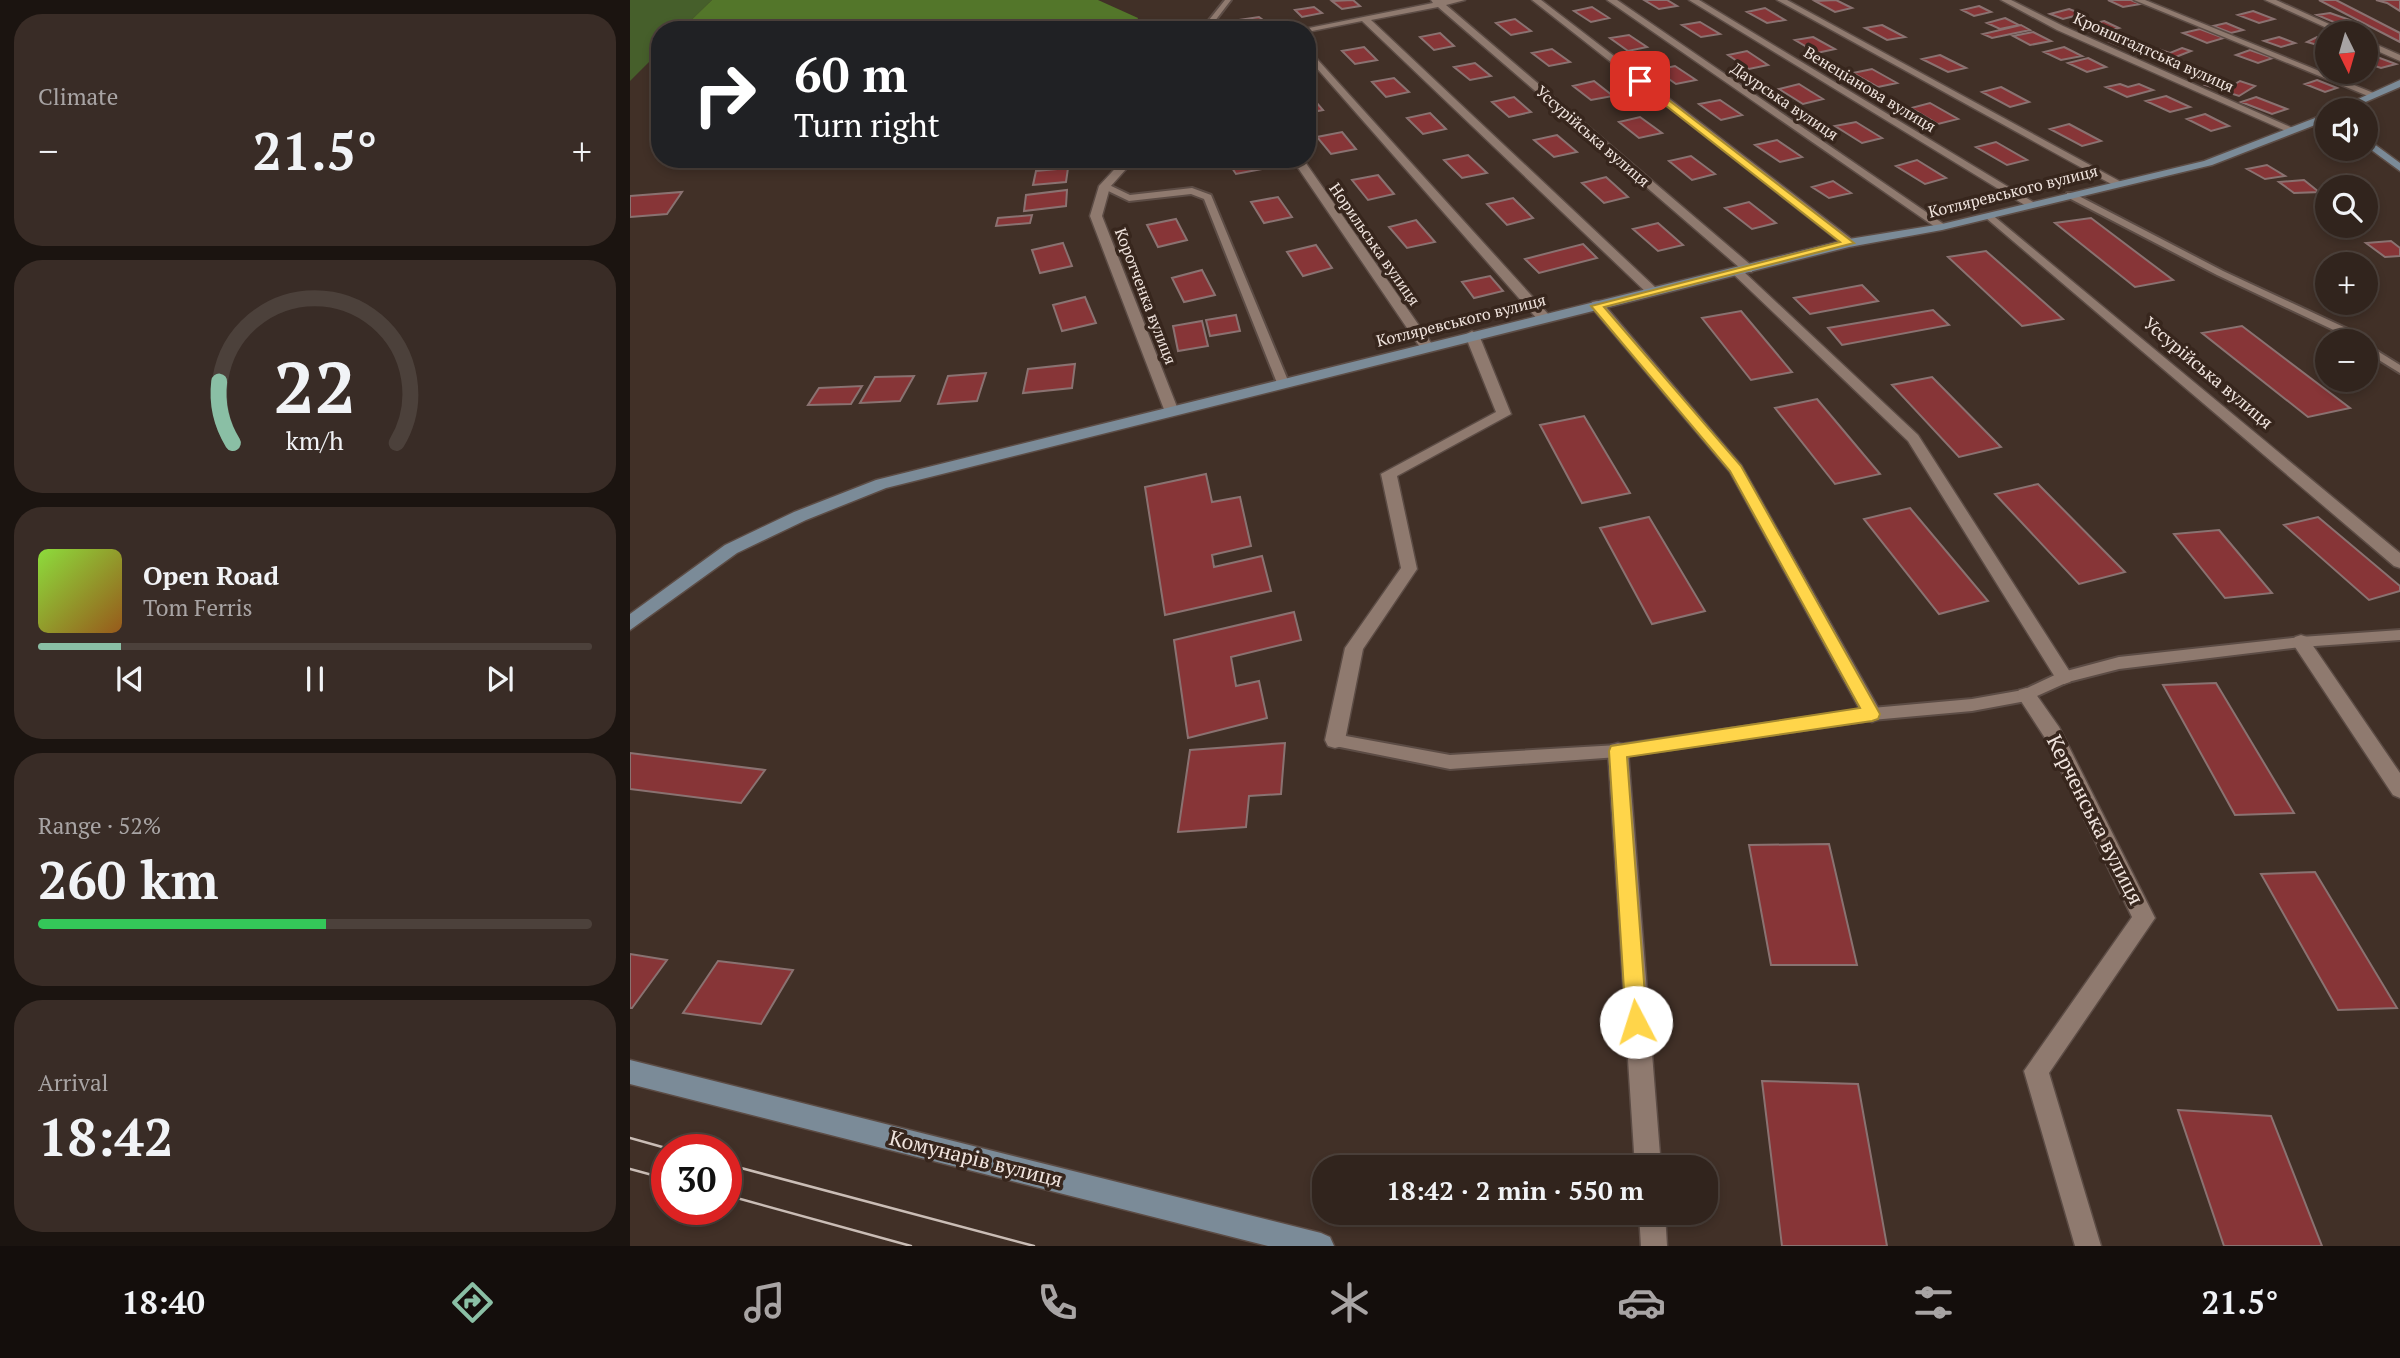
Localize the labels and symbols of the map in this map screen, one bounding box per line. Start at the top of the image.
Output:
street label: Кронштадтська вулиця [2070,7,2238,97]
north arrow [2315,21,2378,84]
street label: Венеціанова вулиця [1800,41,1940,137]
pin [1610,51,1670,111]
street label: Даурська вулиця [1727,57,1843,145]
street label: Уссурійська вулиця [1531,80,1655,192]
street label: Котляревського вулиця [1926,159,2100,223]
street label: Норильська вулиця [1324,178,1426,310]
street label: Коротченка вулиця [1110,225,1182,367]
street label: Котляревського вулиця [1374,288,1548,352]
street label: Уссурійська вулиця [2139,311,2279,434]
street label: Керченська вулиця [2041,730,2151,909]
position arrow [1599,985,1673,1059]
street label: Комунарів вулиця [887,1123,1066,1193]
speed limit sign: 30 [651,1134,742,1225]

